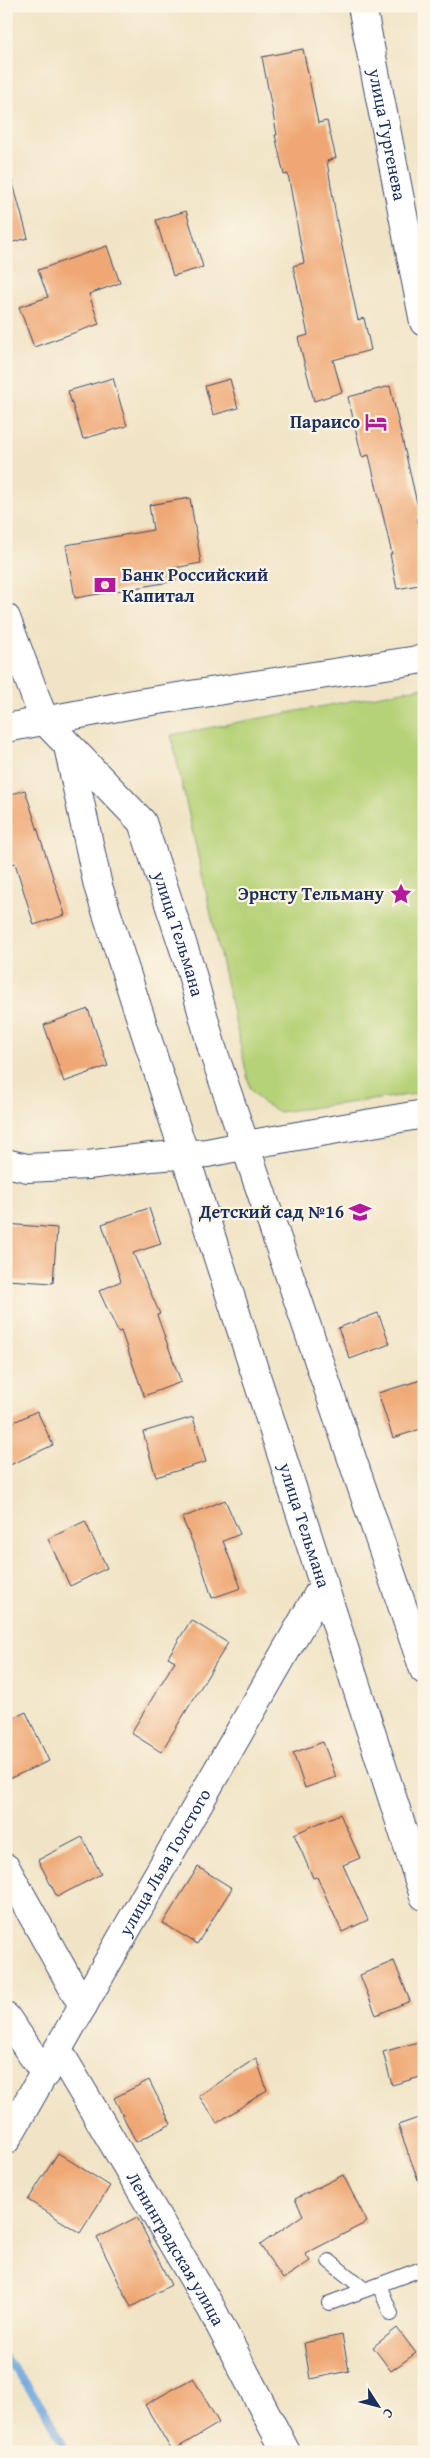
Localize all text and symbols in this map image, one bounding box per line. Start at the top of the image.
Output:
street label: улица Тургенева [361,65,414,203]
place label: Параисо [290,408,360,435]
hotel icon: Параисо [363,409,389,435]
place label: Банк Российский Капитал [122,561,268,609]
bank icon: Банк Российский Капитал [92,572,118,598]
street label: улица Тельмана [146,867,211,1000]
place label: Эрнсту Тельману [238,880,385,907]
place icon: Эрнсту Тельману [388,881,414,907]
place label: Детский сад №16 [198,1198,344,1225]
school or university icon: Детский сад №16 [347,1199,373,1225]
street label: улица Тельмана [272,1458,338,1592]
street label: улица Льва Толстого [111,1783,217,1941]
street label: Ленинградская улица [120,2166,232,2331]
north arrow [352,2380,402,2430]
text: С [378,2405,399,2423]

